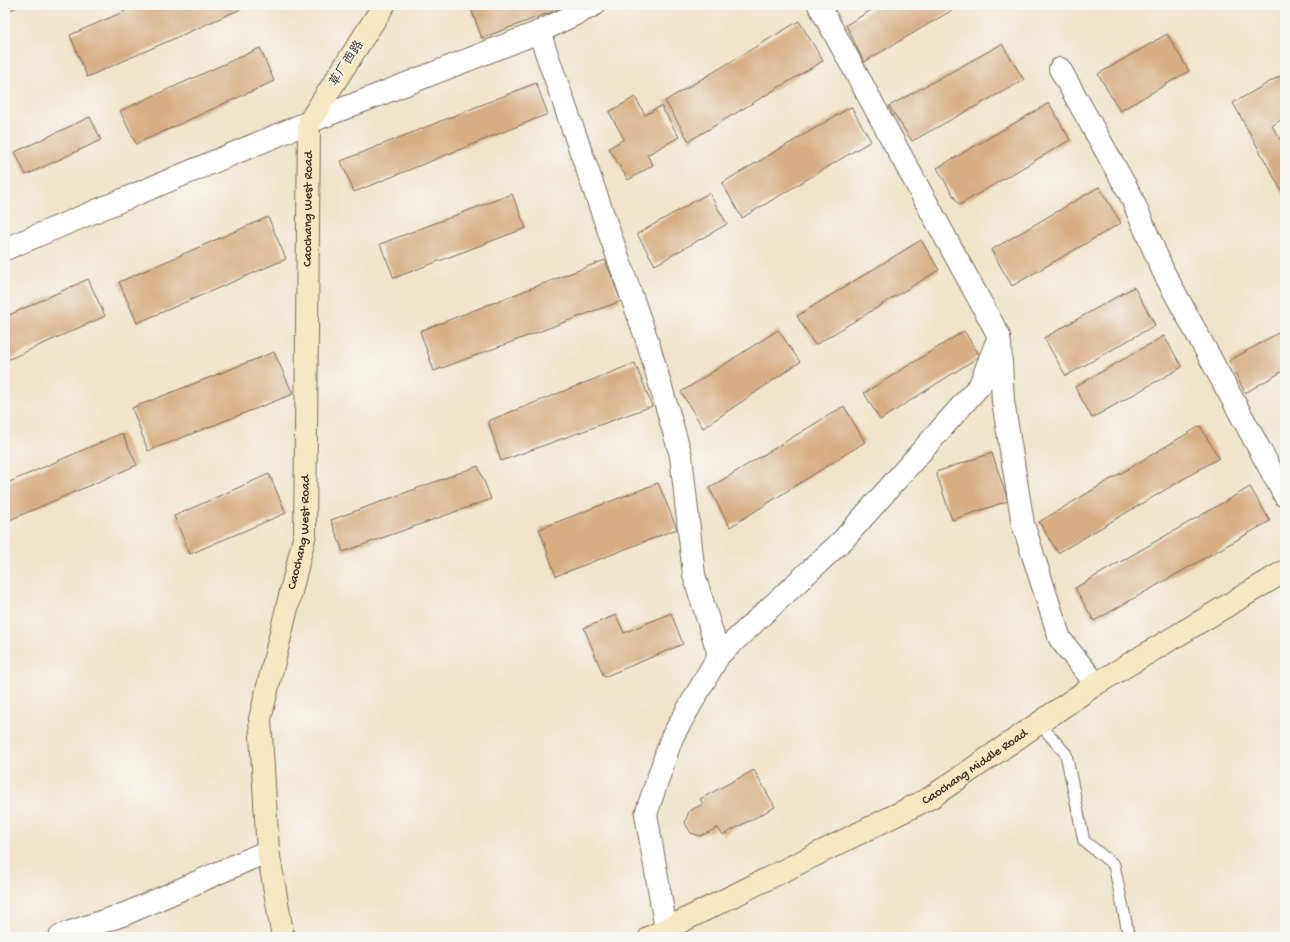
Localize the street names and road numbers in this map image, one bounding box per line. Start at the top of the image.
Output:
street label: 草厂西路 [326,38,367,90]
street label: Caochang West Road [300,150,316,267]
street label: Caochang West Road [284,474,313,591]
street label: Caochang Middle Road [920,725,1032,808]

